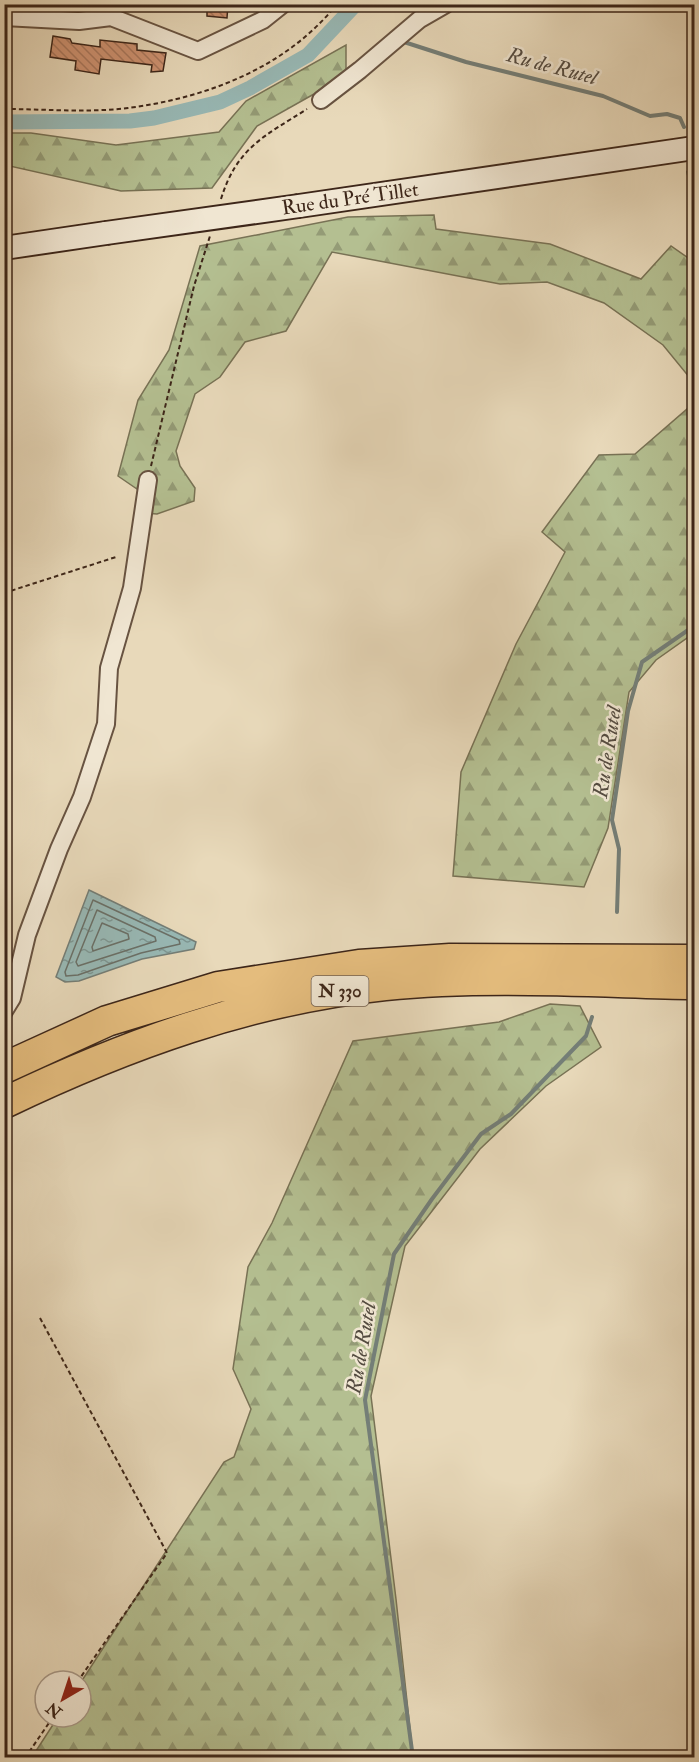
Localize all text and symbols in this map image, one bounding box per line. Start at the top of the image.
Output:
water label: Ru de Rutel [503,41,602,92]
street label: Rue du Pré Tillet [280,176,421,220]
water label: Ru de Rutel [587,702,628,801]
road number: N 330 [312,976,368,1006]
water label: Ru de Rutel [340,1298,383,1397]
north arrow [33,1669,93,1729]
text: N [42,1697,67,1723]

